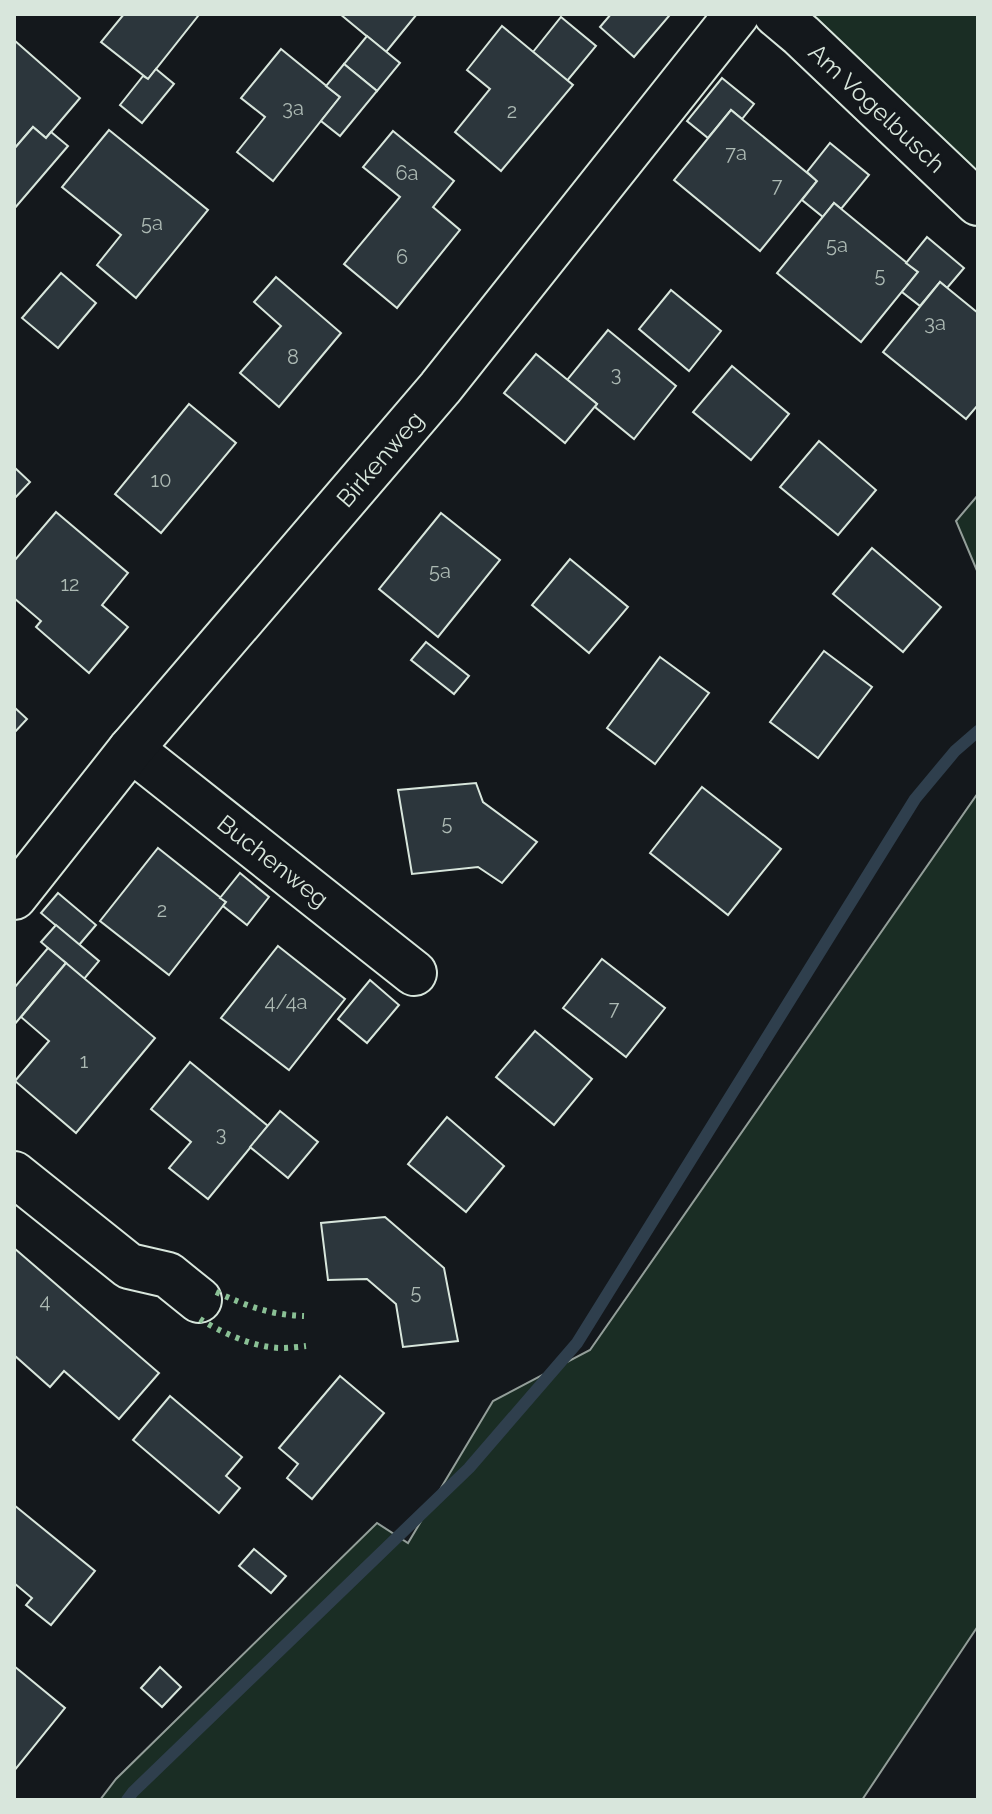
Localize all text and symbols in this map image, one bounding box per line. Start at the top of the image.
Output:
street label: Am Vogelbusch [803,37,951,179]
house number: 3a [282,96,304,120]
house number: 2 [507,99,517,123]
house number: 7a [725,141,747,165]
house number: 6a [396,161,418,185]
house number: 7 [772,173,783,197]
house number: 5a [141,211,163,235]
house number: 5a [826,233,848,257]
house number: 6 [396,245,408,269]
house number: 5 [875,263,886,287]
house number: 3a [924,311,946,335]
house number: 8 [287,345,299,369]
house number: 3 [611,362,621,386]
street label: Birkenweg [331,405,429,513]
house number: 10 [151,468,171,492]
house number: 5a [429,559,451,583]
house number: 12 [61,572,79,596]
street label: Buchenweg [212,809,334,913]
house number: 5 [442,811,453,835]
house number: 2 [157,898,167,922]
house number: 4/4a [265,990,308,1014]
house number: 7 [609,996,620,1020]
house number: 1 [80,1049,89,1073]
house number: 3 [216,1122,226,1146]
house number: 5 [411,1280,422,1304]
house number: 4 [40,1289,51,1313]

